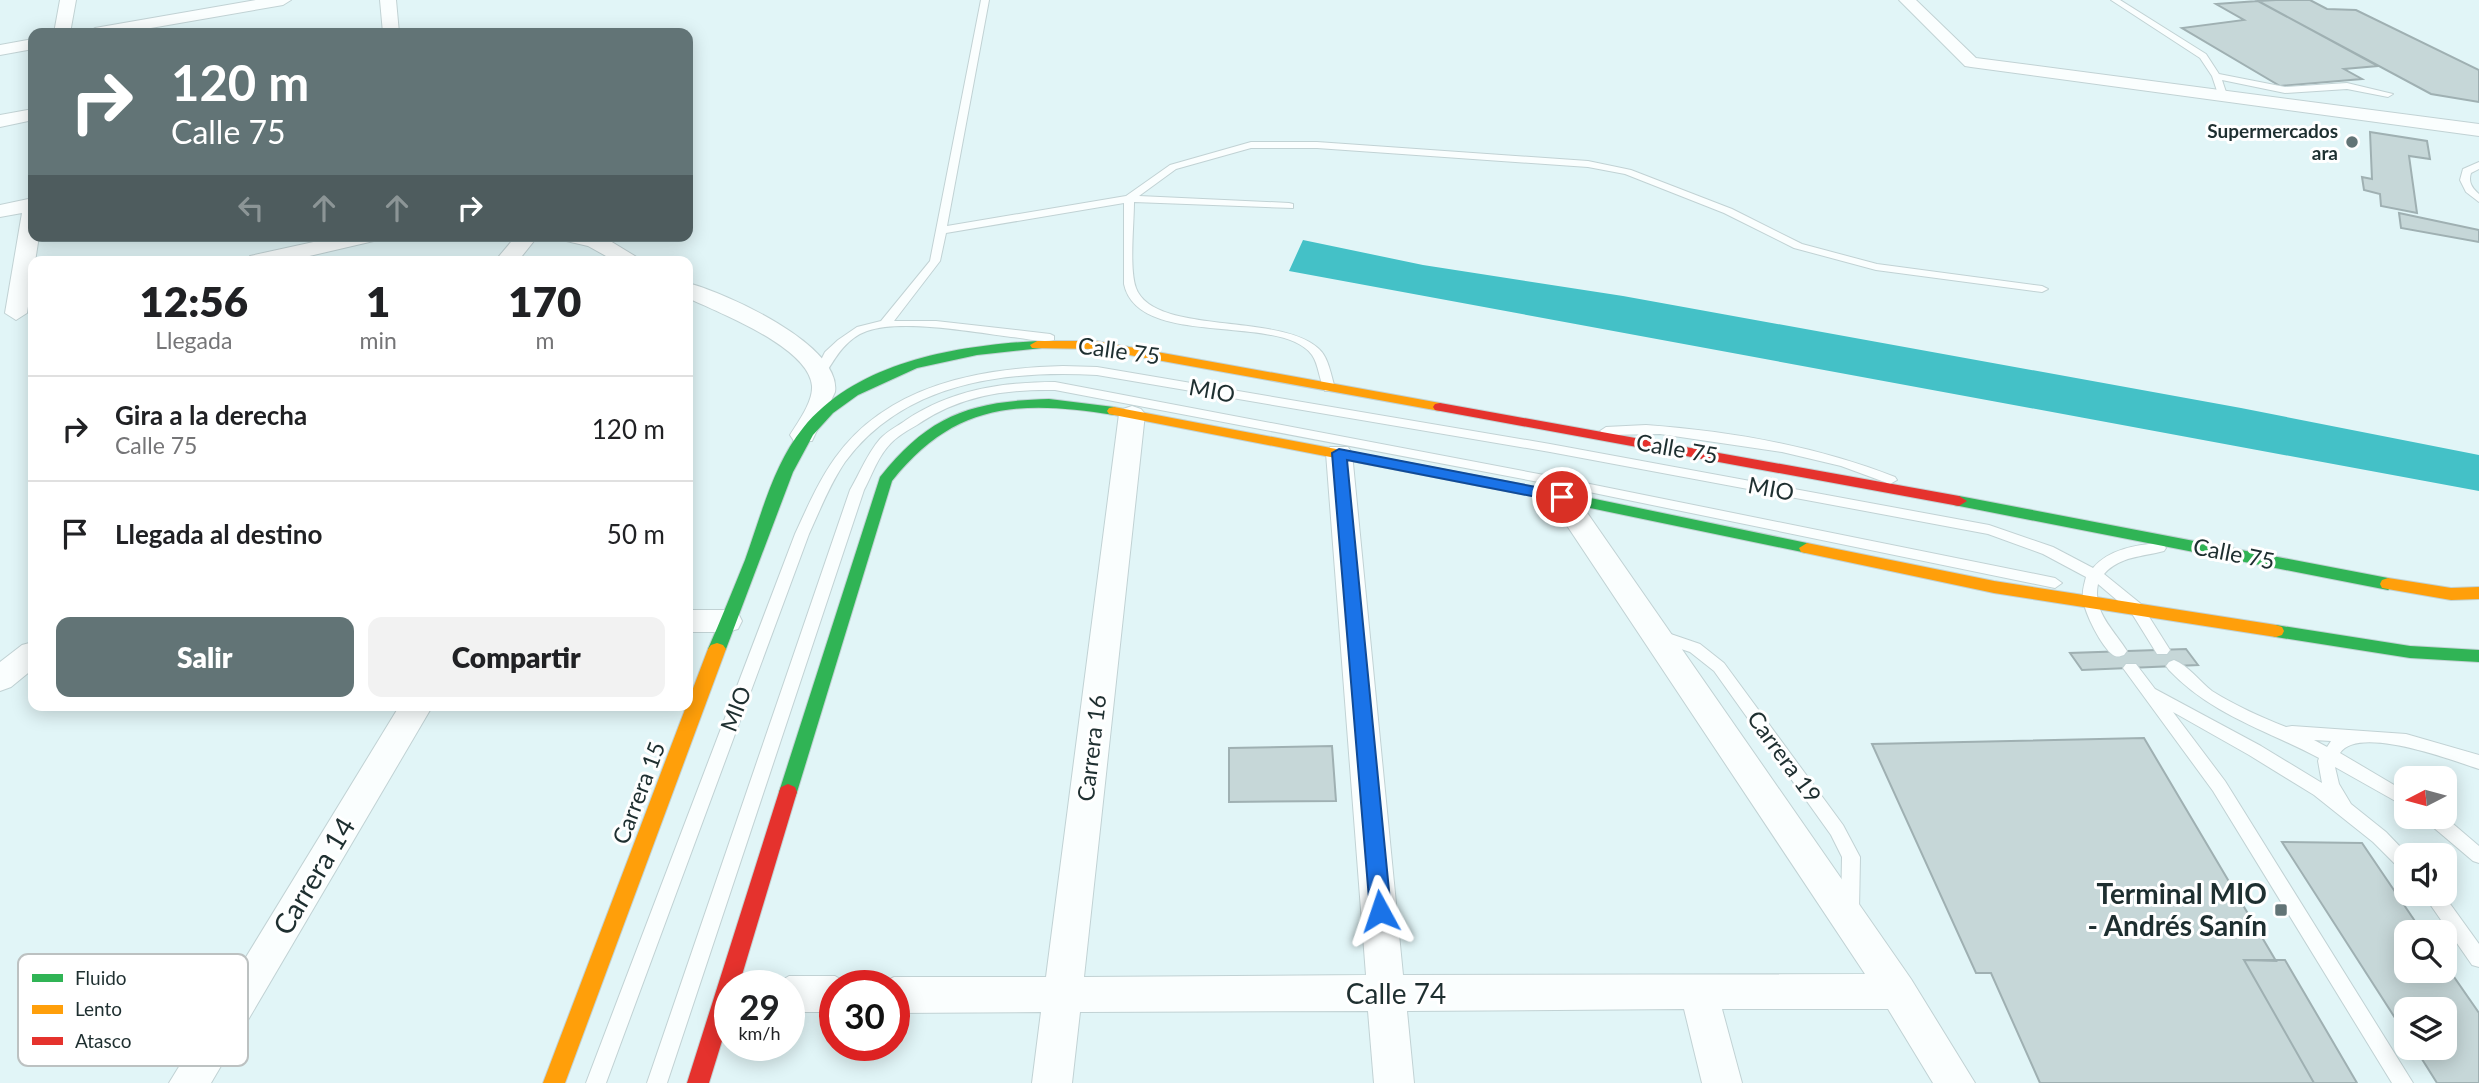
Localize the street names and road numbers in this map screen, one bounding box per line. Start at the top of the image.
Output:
street label: Calle 75 [1076,330,1162,370]
street label: MIO [1187,372,1237,408]
street label: Calle 75 [1634,427,1720,469]
street label: MIO [1746,470,1796,506]
street label: Calle 75 [2191,531,2277,575]
street label: MIO [714,682,756,735]
street label: Carrera 16 [1071,693,1111,803]
street label: Carrera 19 [1742,705,1828,808]
street label: Carrera 15 [606,737,670,848]
street label: Carrera 14 [265,811,361,940]
street label: Calle 74 [1346,976,1446,1010]

